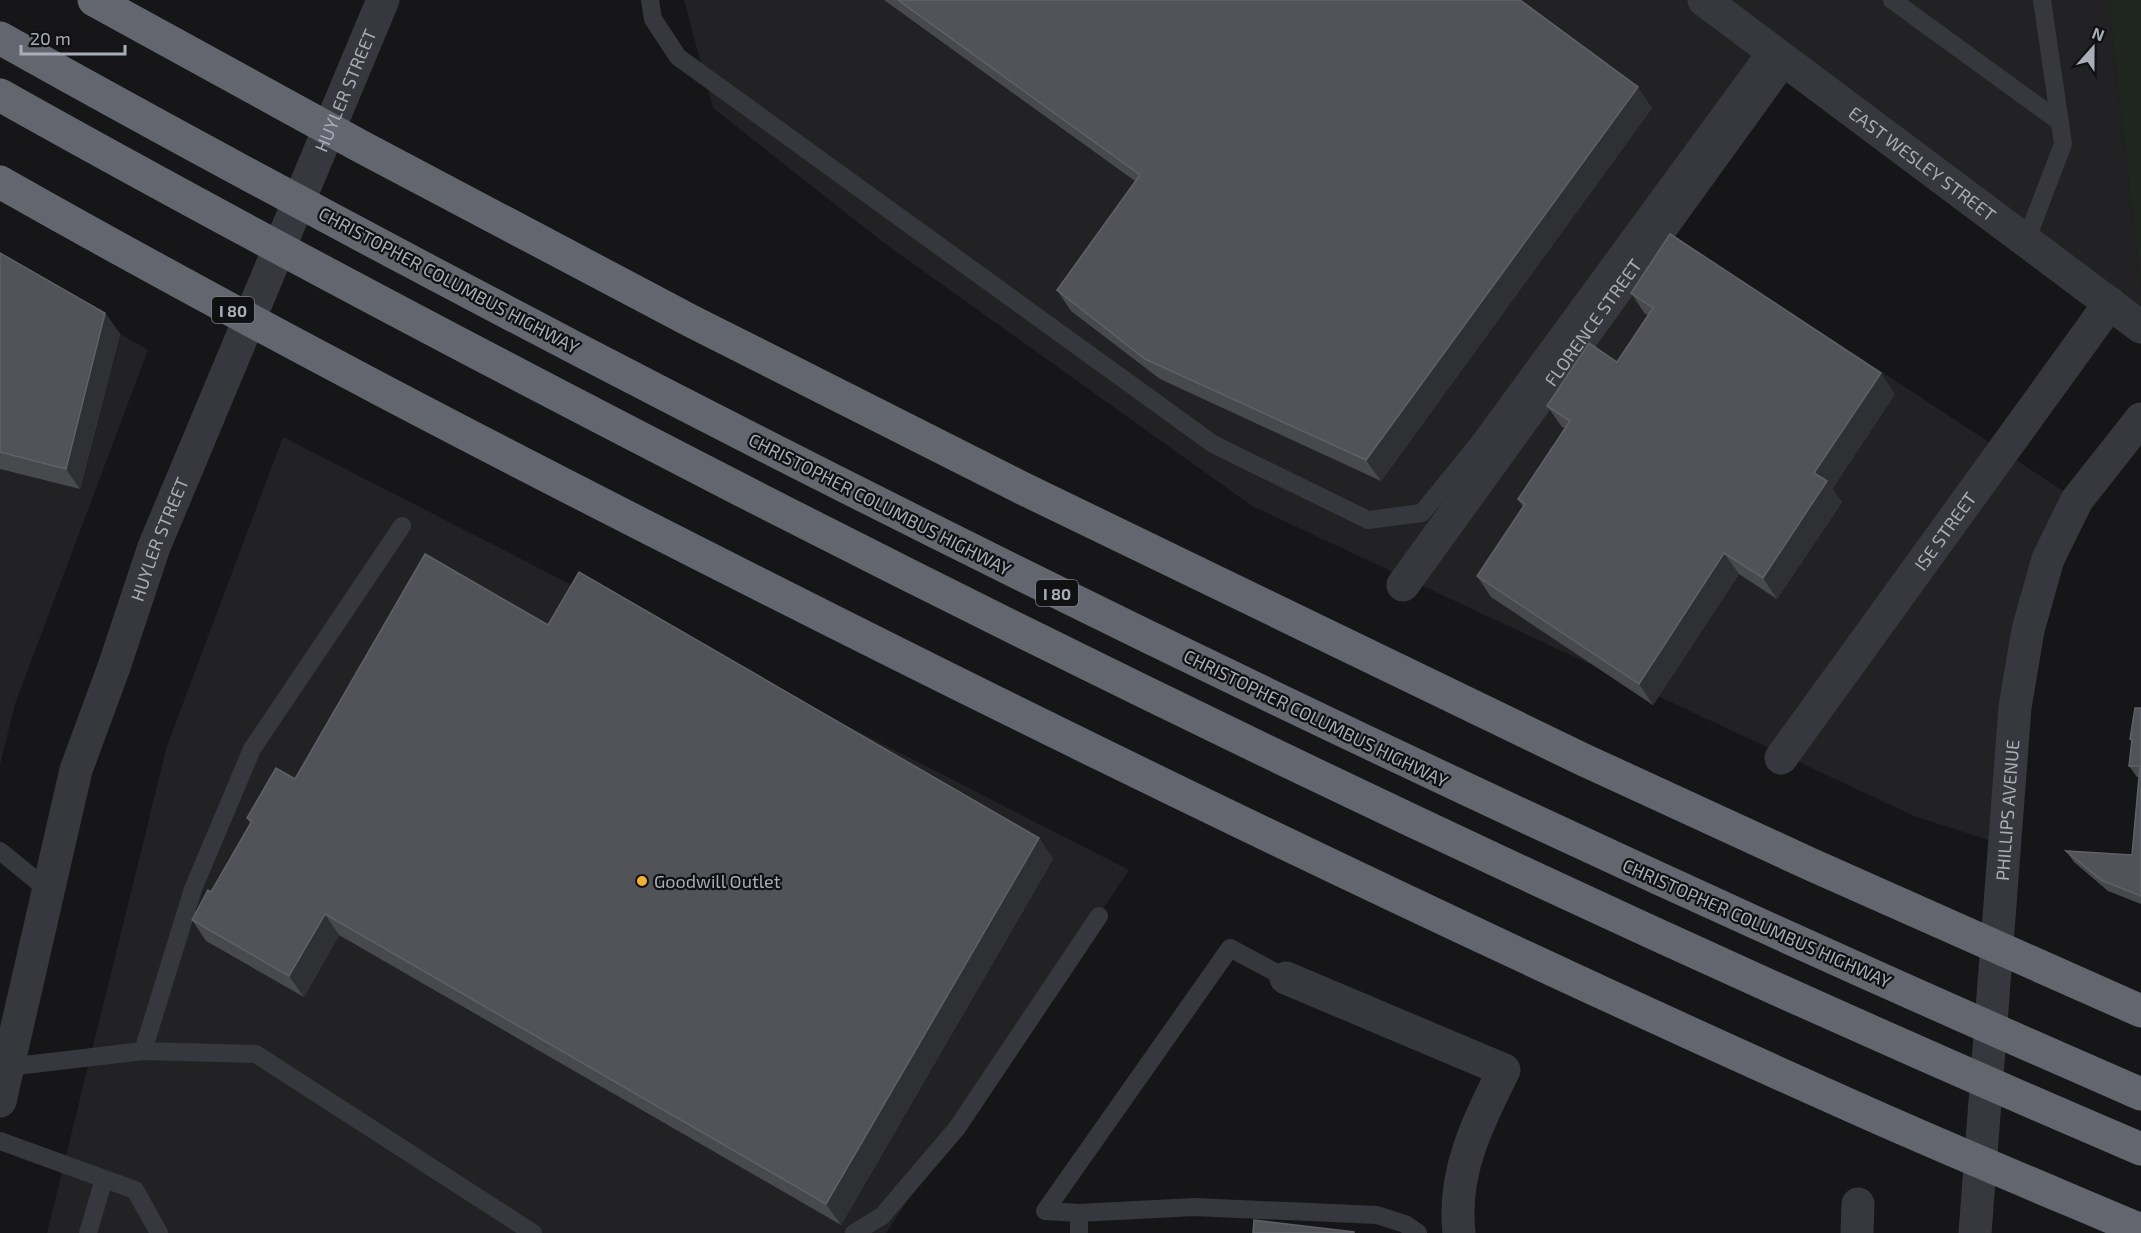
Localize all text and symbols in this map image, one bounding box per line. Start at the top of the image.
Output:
scale bar [21,18,124,56]
north arrow [2063,18,2123,78]
text: N [2090,23,2107,44]
street label: HUYLER STREET [310,25,381,155]
text: 20 m [30,27,71,49]
street label: EAST WESLEY STREET [1845,101,2001,226]
street label: CHRISTOPHER COLUMBUS HIGHWAY [315,202,584,359]
street label: FLORENCE STREET [1540,254,1646,390]
road number: I 80 [212,297,254,323]
street label: CHRISTOPHER COLUMBUS HIGHWAY [745,428,1016,580]
street label: HUYLER STREET [126,473,193,604]
street label: ISE STREET [1909,487,1981,575]
road number: I 80 [1036,580,1078,606]
street label: CHRISTOPHER COLUMBUS HIGHWAY [1180,644,1453,792]
street label: PHILLIPS AVENUE [1991,739,2023,882]
street label: CHRISTOPHER COLUMBUS HIGHWAY [1619,854,1895,993]
place label: Goodwill Outlet [654,870,781,892]
marker: Goodwill Outlet [635,874,649,888]

